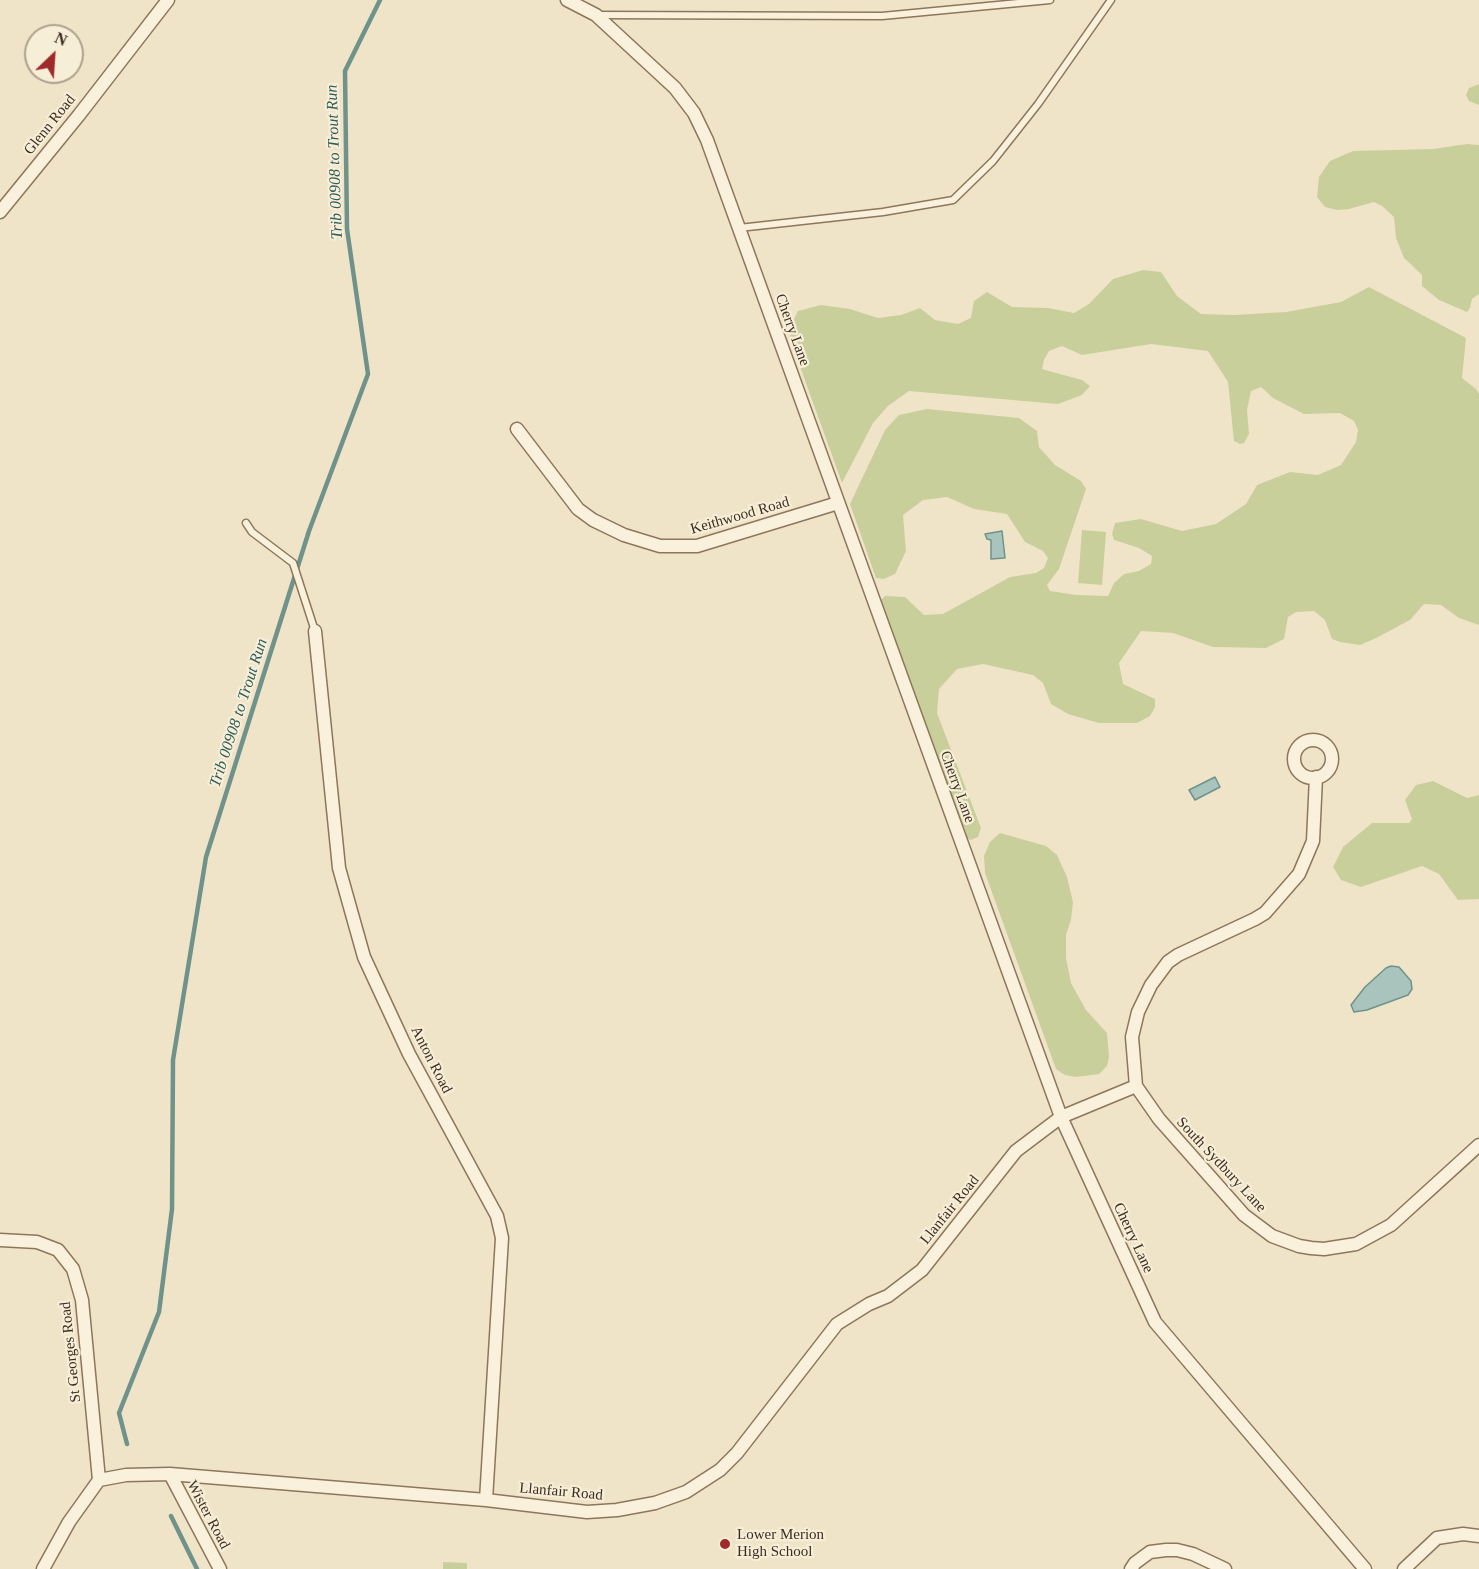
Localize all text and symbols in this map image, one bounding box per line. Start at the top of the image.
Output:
north arrow [24,24,84,84]
text: N [52,29,70,49]
water label: Trib 00908 to Trout Run [323,84,347,240]
street label: Glenn Road [20,91,80,159]
street label: Cherry Lane [771,292,813,368]
street label: Keithwood Road [688,493,792,539]
water label: Trib 00908 to Trout Run [206,636,272,790]
street label: Cherry Lane [936,749,978,825]
street label: Anton Road [406,1023,456,1097]
street label: South Sydbury Lane [1172,1114,1270,1216]
street label: Llanfair Road [917,1172,983,1248]
street label: Cherry Lane [1109,1200,1157,1276]
street label: St Georges Road [57,1301,85,1403]
street label: Wister Road [182,1478,234,1552]
street label: Llanfair Road [519,1479,603,1505]
place label: Lower Merion High School [737,1526,824,1561]
marker: Lower Merion High School [718,1537,732,1551]

